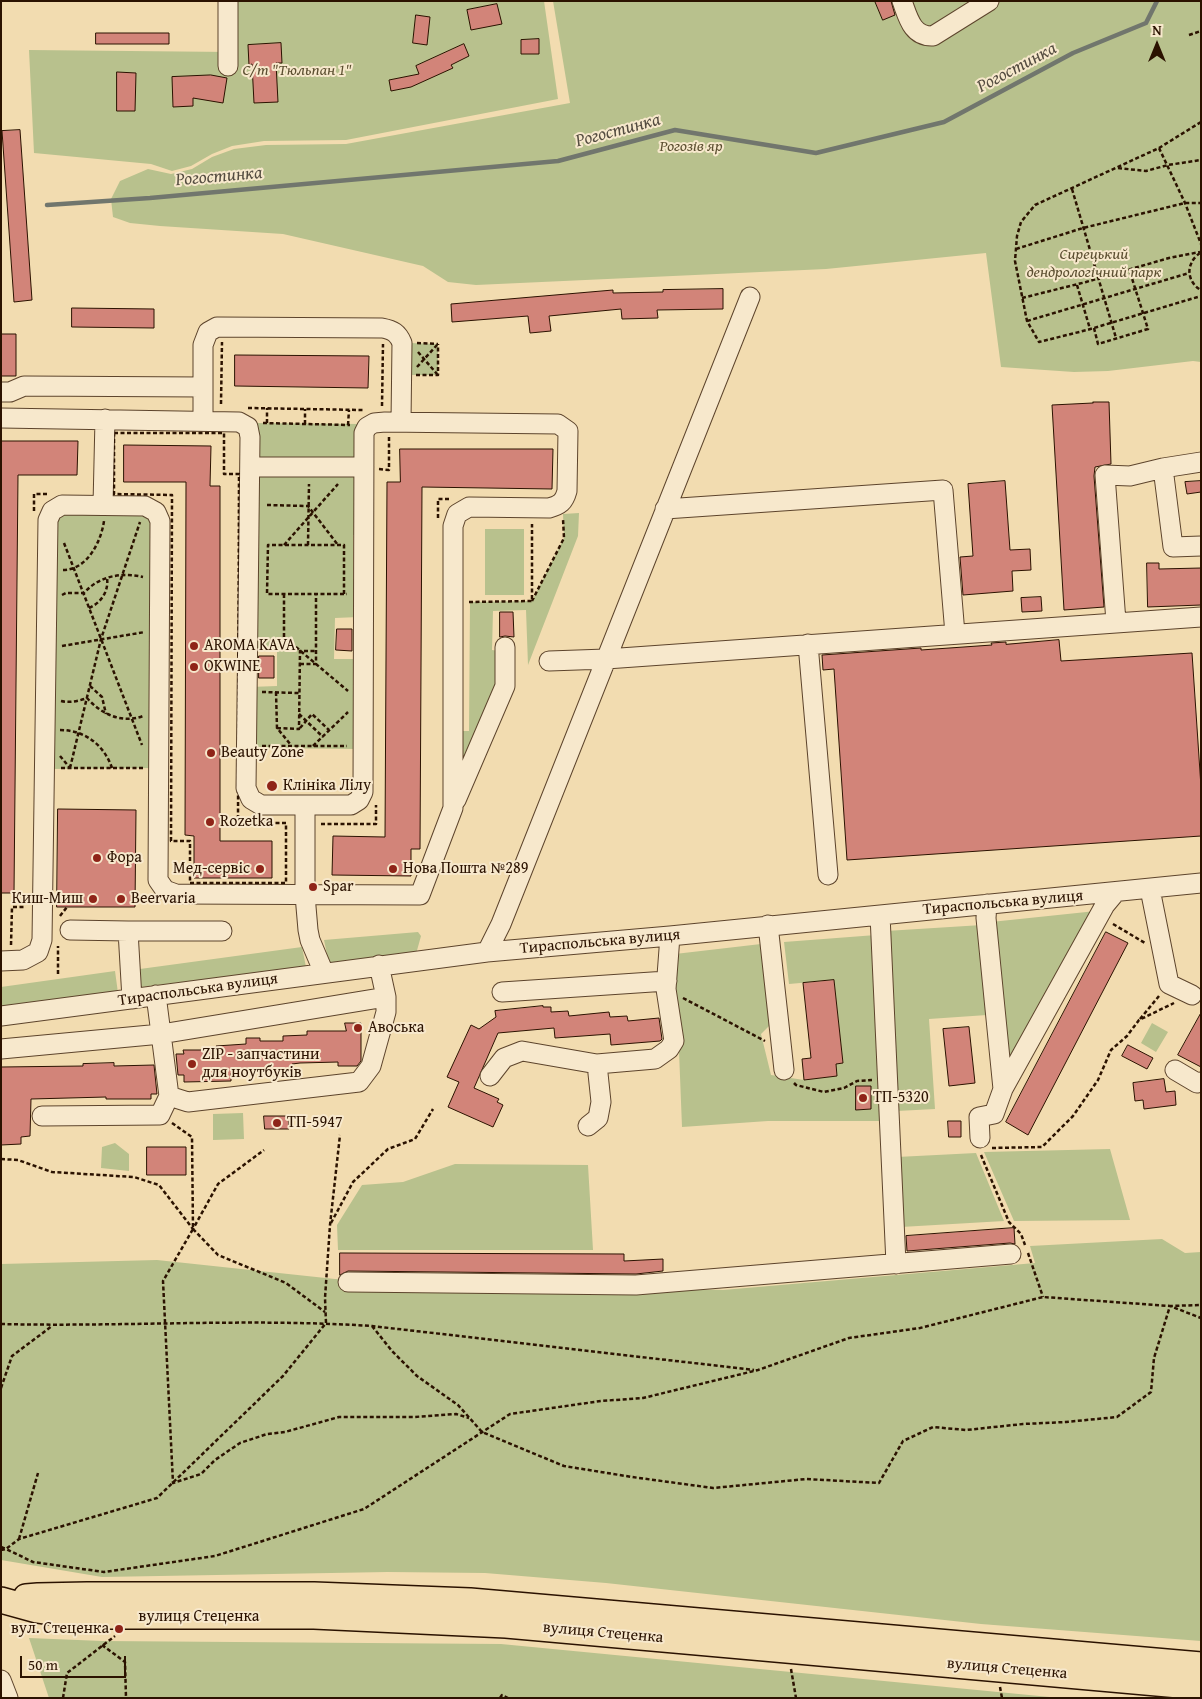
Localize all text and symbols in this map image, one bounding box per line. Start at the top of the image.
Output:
north arrow [1132,20,1182,70]
text: N [1152,20,1162,40]
water label: Рогостинка [974,38,1060,98]
park label: С/т "Тюльпан 1" [242,61,352,81]
water label: Рогостинка [573,109,663,153]
park label: Рогозів яр [659,137,723,157]
water label: Рогостинка [175,162,263,192]
park label: Сирецький дендрологічний парк [1027,245,1161,283]
place label: AROMA KAVA [204,636,296,656]
marker: AROMA KAVA [188,640,200,652]
place label: OKWINE [204,657,260,677]
marker: OKWINE [188,661,200,673]
place label: Beauty Zone [221,743,304,763]
marker: Beauty Zone [205,747,217,759]
place label: Клініка Лілу [283,776,371,796]
marker: Клініка Лілу [265,779,279,793]
place label: Rozetka [220,812,273,832]
marker: Rozetka [204,816,216,828]
place label: Фора [107,848,142,868]
marker: Фора [91,852,103,864]
place label: Мед-сервіс [173,859,250,879]
place label: Нова Пошта №289 [403,859,528,879]
marker: Мед-сервіс [254,863,266,875]
marker: Нова Пошта №289 [387,863,399,875]
place label: Spar [323,877,354,897]
marker: Spar [307,881,319,893]
street label: Тираспольська вулиця [922,886,1084,920]
place label: Киш-Миш [12,889,83,909]
place label: Beervaria [131,889,196,909]
marker: Киш-Миш [87,893,99,905]
marker: Beervaria [115,893,127,905]
street label: Тираспольська вулиця [519,925,681,959]
street label: Тираспольська вулиця [117,969,279,1011]
place label: Авоська [368,1018,424,1038]
marker: Авоська [352,1022,364,1034]
place label: ZIP - запчастини для ноутбуків [202,1045,319,1083]
marker: ZIP - запчастини для ноутбуків [186,1058,198,1070]
place label: ТП-5320 [873,1088,929,1108]
marker: ТП-5320 [857,1092,869,1104]
place label: ТП-5947 [287,1113,343,1133]
marker: ТП-5947 [271,1117,283,1129]
street label: вулиця Стеценка [139,1607,259,1627]
street label: вулиця Стеценка [542,1618,664,1648]
place label: вул. Стеценка [11,1619,109,1639]
marker: вул. Стеценка [113,1623,125,1635]
scale bar [22,1646,129,1678]
text: 50 m [28,1654,58,1675]
street label: вулиця Стеценка [946,1654,1068,1684]

